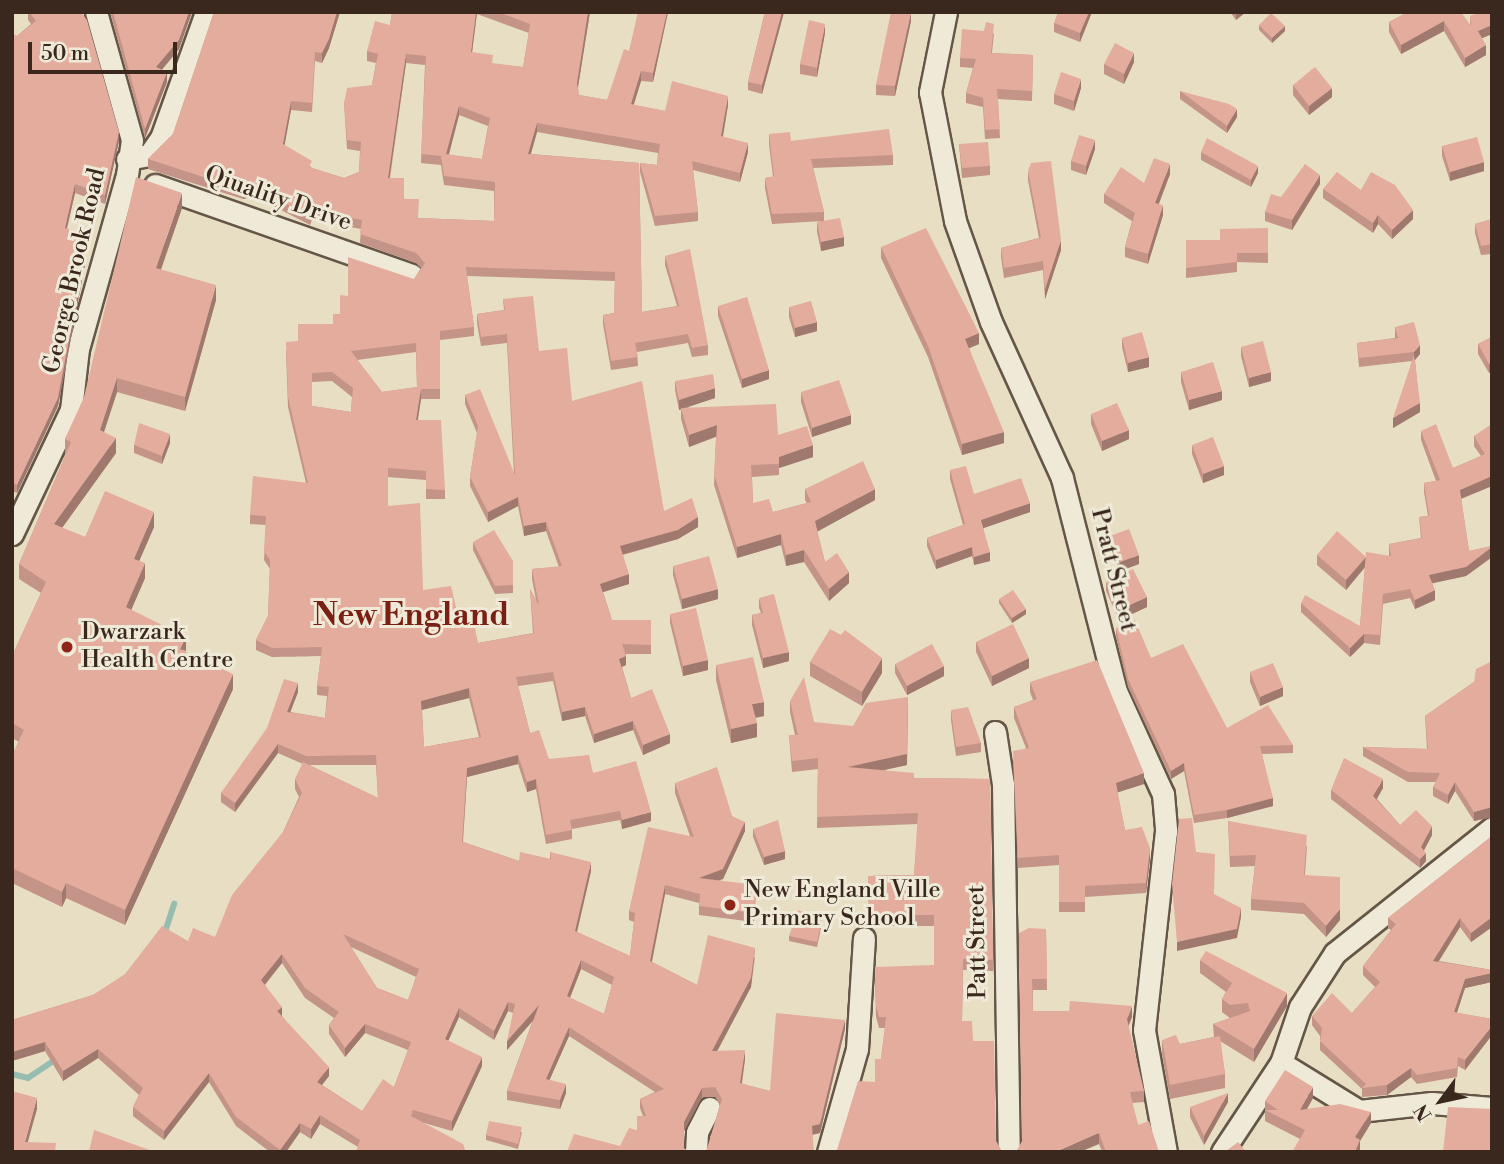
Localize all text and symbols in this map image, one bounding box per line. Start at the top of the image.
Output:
scale bar [32,28,180,72]
text: 50 m [41,41,89,67]
street label: Qiuality Drive [201,160,355,238]
street label: George Brook Road [37,166,113,376]
street label: Pratt Street [1084,505,1142,635]
district label: New England [313,596,509,634]
place label: Dwarzark Health Centre [81,619,233,675]
marker: Dwarzark Health Centre [59,639,75,655]
place label: New England Ville Primary School [744,877,941,933]
street label: Patt Street [963,885,993,999]
marker: New England Ville Primary School [722,897,738,913]
north arrow [1406,1066,1476,1136]
text: N [1409,1100,1438,1125]

